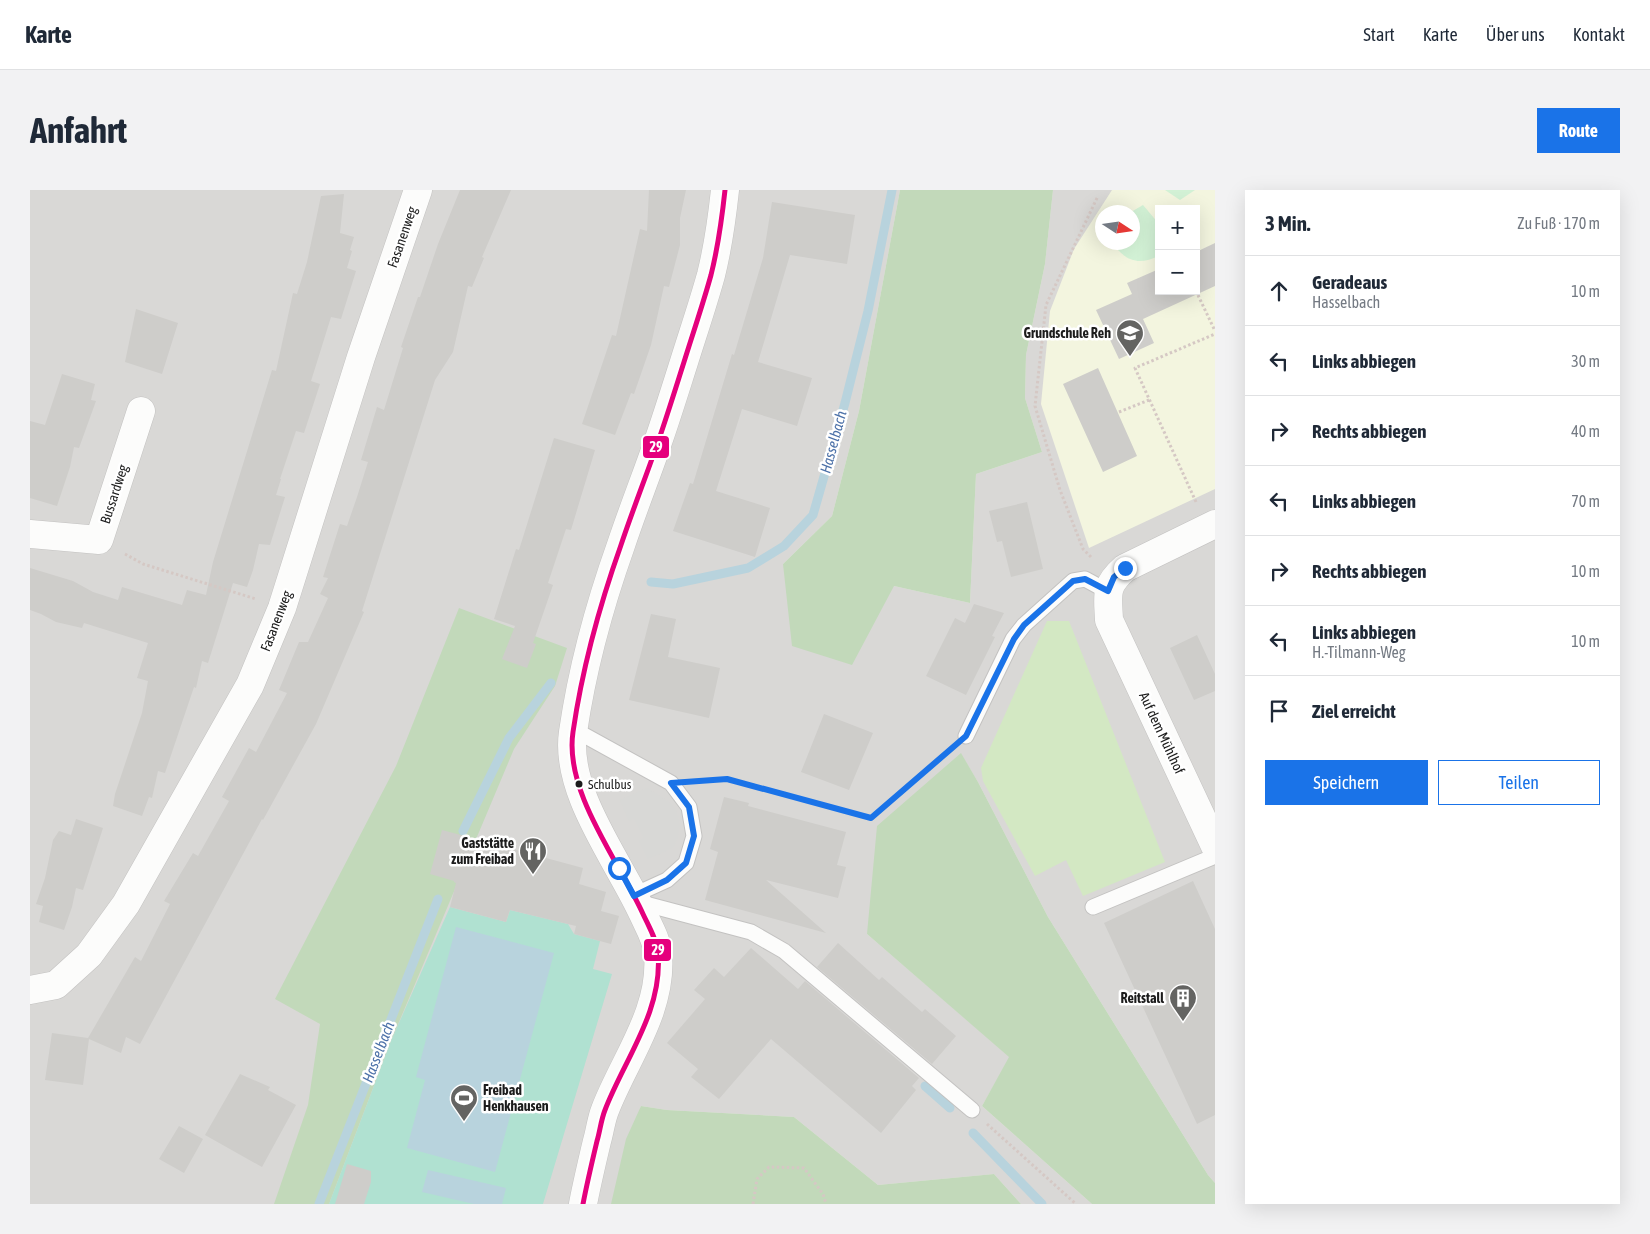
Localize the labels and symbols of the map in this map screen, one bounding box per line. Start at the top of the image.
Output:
street label: Fasanenweg [384,204,420,270]
north arrow [1095,205,1140,250]
school or university icon: Grundschule Reh [1115,318,1145,357]
place label: Grundschule Reh [1024,325,1111,341]
water label: Hasselbach [817,409,849,475]
line badge: 29 [642,435,670,459]
text: 29 [649,439,663,455]
street label: Bussardweg [97,462,131,526]
route end [1114,557,1137,580]
street label: Fasanenweg [257,588,295,654]
street label: Auf dem Mühlhof [1136,690,1188,776]
place label: Schulbus [588,777,632,792]
marker: Schulbus [574,779,584,789]
place label: Gaststätte zum Freibad [451,835,514,867]
restaurant icon: Gaststätte zum Freibad [518,836,548,875]
route start [608,857,631,880]
line badge: 29 [643,938,672,962]
text: 29 [651,942,665,958]
building icon: Reitstall [1168,983,1198,1022]
place label: Reitstall [1120,990,1164,1006]
water label: Hasselbach [359,1019,397,1085]
place label: Freibad Henkhausen [483,1082,549,1114]
sports icon: Freibad Henkhausen [449,1083,479,1122]

